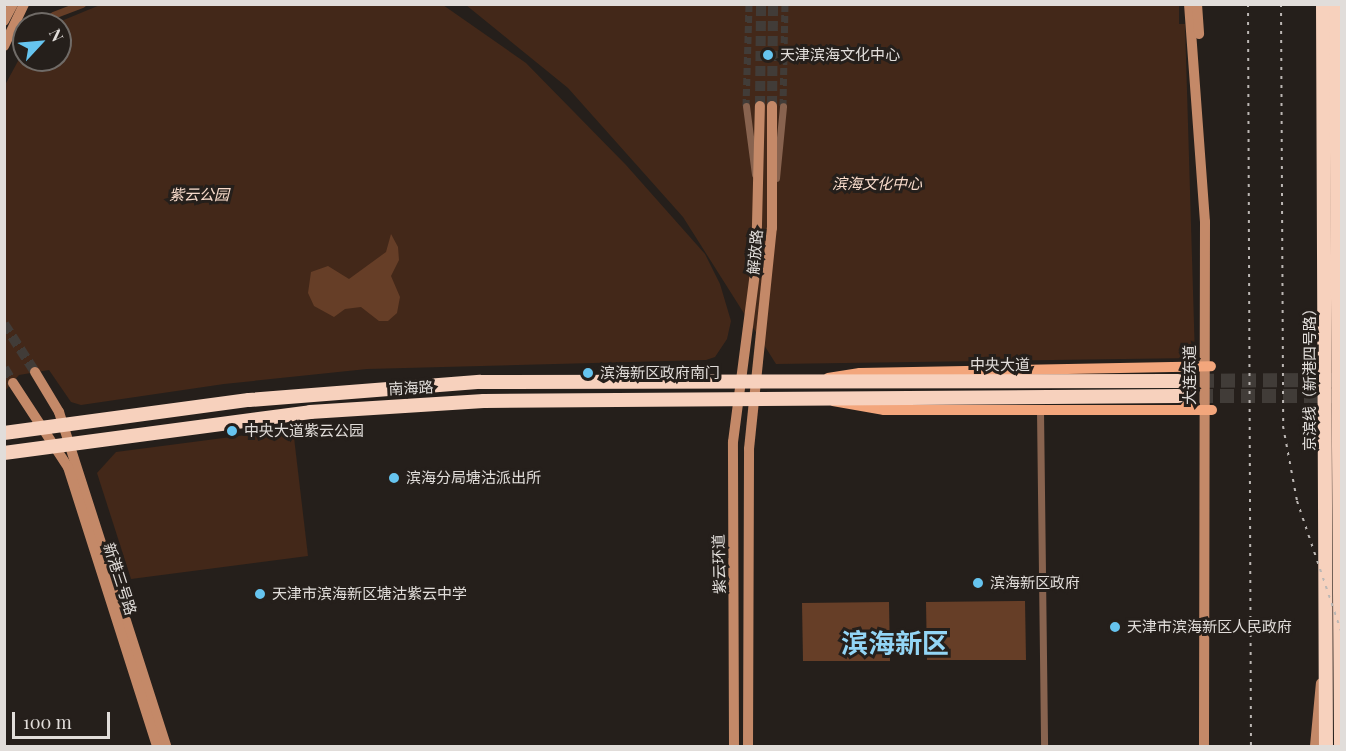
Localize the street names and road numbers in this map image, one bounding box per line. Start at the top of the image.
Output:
street label: 解放路 [744,229,766,275]
street label: 京滨线（新港四号路） [1301,301,1319,451]
street label: 大连东道 [1181,345,1199,405]
street label: 中央大道 [970,356,1030,374]
street label: 南海路 [388,378,434,398]
street label: 紫云环道 [709,534,729,594]
street label: 新港三号路 [100,541,140,617]

